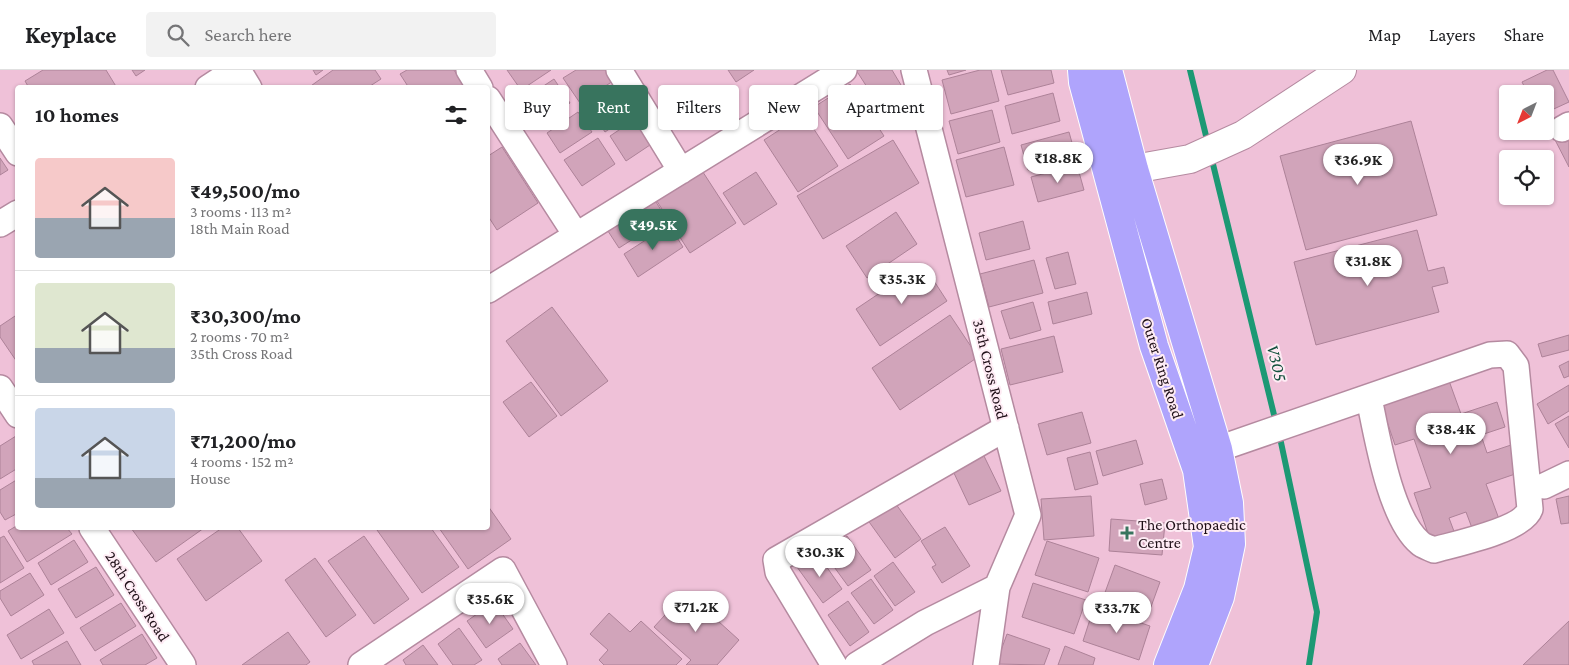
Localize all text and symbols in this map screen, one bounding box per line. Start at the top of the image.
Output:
search box [146,12,496,57]
text: Keyplace [25,21,116,48]
icon: search [164,21,192,49]
text: Search here [204,24,292,45]
text: Map [1368,25,1401,45]
text: Layers [1429,25,1476,45]
text: Share [1504,25,1544,45]
chip: Buy [505,85,569,130]
chip: Rent [579,85,648,130]
chip: Filters [658,85,739,130]
chip: New [749,85,818,130]
chip: Apartment [828,85,943,130]
north arrow [1499,85,1554,140]
map controls [1499,85,1554,205]
icon: filters [442,101,470,129]
text: 10 homes [35,103,119,127]
pin: ₹18.8K [1017,142,1099,184]
pin: ₹36.9K [1317,144,1399,186]
text: ₹18.8K [1034,149,1082,166]
button: locate [1499,150,1554,205]
text: ₹36.9K [1334,151,1382,168]
icon: home [75,178,135,238]
text: ₹49,500/mo [190,179,300,203]
text: 3 rooms · 113 m² [190,203,291,220]
pin: ₹49.5K [612,208,694,251]
text: ₹49.5K [629,216,677,233]
text: 18th Main Road [190,220,290,237]
pin: ₹31.8K [1327,244,1409,287]
text: ₹31.8K [1345,252,1391,269]
pin: ₹35.3K [861,262,943,305]
text: ₹35.3K [879,270,925,287]
icon: home [75,303,135,363]
text: ₹30,300/mo [190,304,301,328]
street label: Outer Ring Road [1137,316,1187,422]
street label: 35th Cross Road [970,317,1011,422]
text: 2 rooms · 70 m² [190,328,289,345]
water label: V305 [1263,343,1291,384]
text: 35th Cross Road [190,345,293,362]
pin: ₹38.4K [1410,412,1492,455]
text: ₹38.4K [1427,420,1475,437]
icon: home [75,428,135,488]
text: ₹71,200/mo [190,429,296,453]
text: 4 rooms · 152 m² [190,453,294,470]
text: House [190,470,230,487]
place label: The Orthopaedic Centre [1138,516,1246,551]
marker: The Orthopaedic Centre [1120,526,1134,540]
pin: ₹30.3K [779,536,861,578]
text: ₹30.3K [796,543,844,560]
street label: 28th Cross Road [102,548,173,645]
pin: ₹35.6K [449,582,531,625]
text: ₹35.6K [466,590,514,607]
pin: ₹71.2K [655,590,737,633]
pin: ₹33.7K [1076,592,1158,634]
text: ₹71.2K [674,598,718,615]
text: ₹33.7K [1094,599,1140,616]

